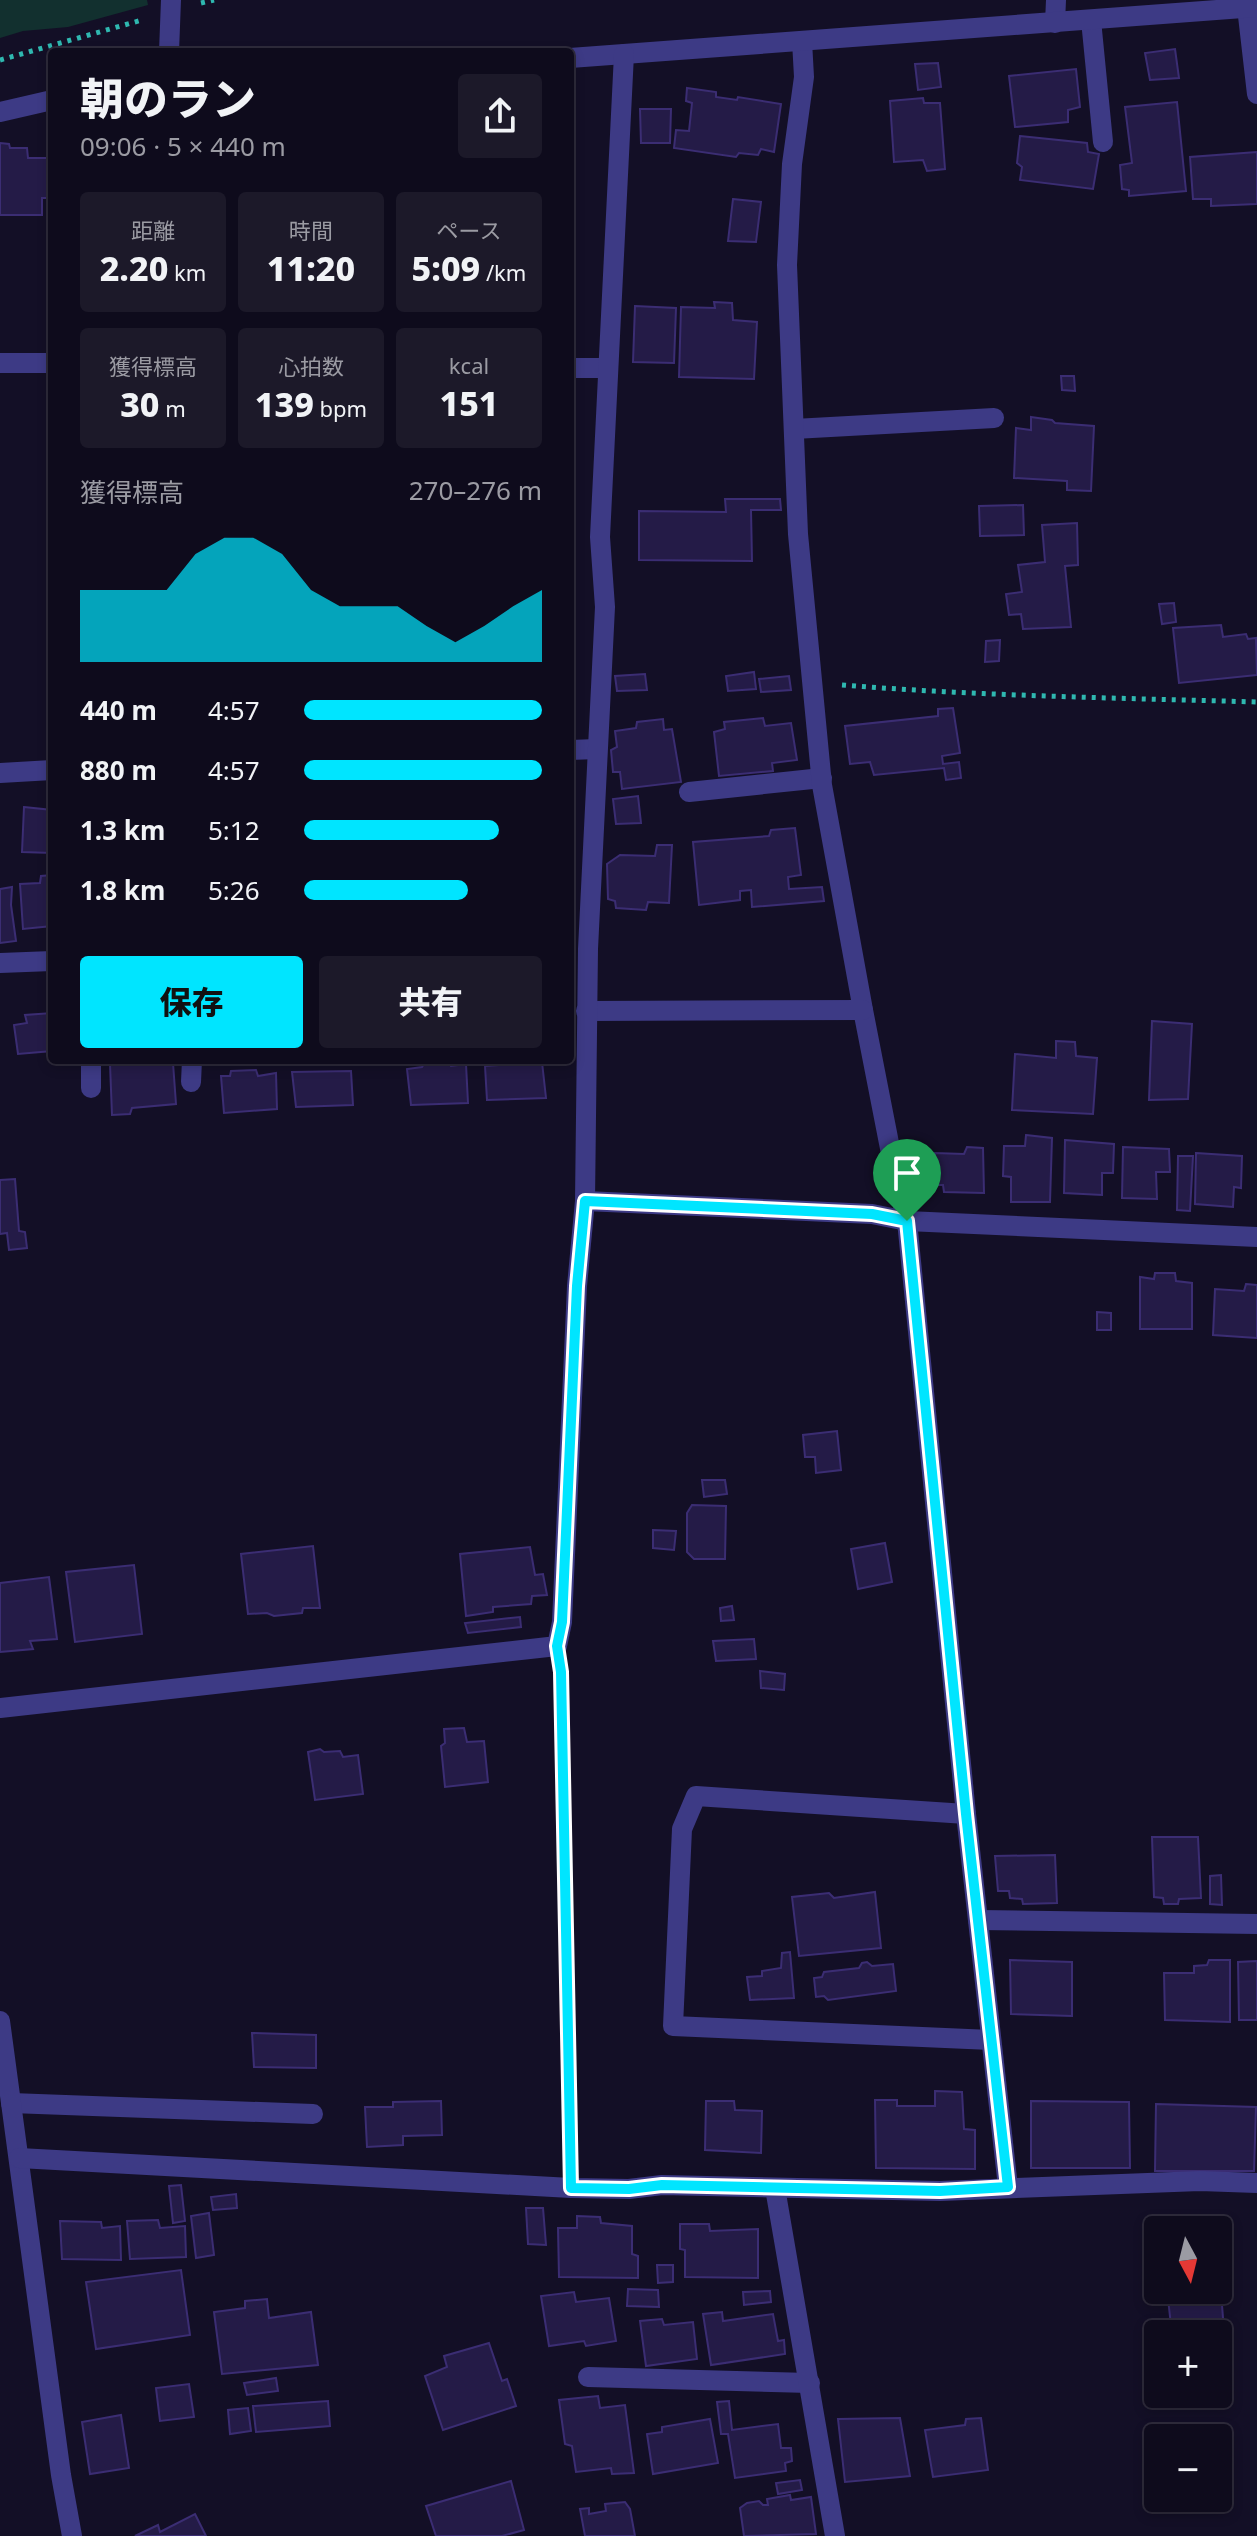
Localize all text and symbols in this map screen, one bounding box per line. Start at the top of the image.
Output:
text: 朝のラン [80,68,256,128]
button: share [458,74,542,158]
text: 09:06 · 5 × 440 m [80,128,286,164]
text: 距離 [131,215,175,245]
text: 時間 [289,215,333,245]
text: ペース [437,215,501,245]
text: 2.20 [100,245,168,291]
text: 11:20 [267,245,355,291]
text: 5:09 [412,245,480,291]
text: km [168,257,206,287]
text: /km [480,257,526,287]
text: kcal [449,350,489,380]
text: 獲得標高 [109,351,197,381]
text: 心拍数 [278,351,344,381]
text: 151 [440,380,498,426]
text: 30 [120,381,160,427]
text: 139 [255,381,314,427]
text: m [160,393,186,423]
text: bpm [314,393,367,423]
text: 270–276 m [409,472,542,508]
text: 獲得標高 [80,474,184,510]
text: 440 m [80,692,157,728]
text: 4:57 [208,692,260,728]
text: 880 m [80,752,157,788]
text: 4:57 [208,752,260,788]
text: 1.3 km [80,812,165,848]
text: 5:12 [208,812,260,848]
text: 1.8 km [80,872,165,908]
text: 5:26 [208,872,260,908]
button: 保存 [80,956,303,1048]
button: 共有 [319,956,542,1048]
pin [873,1139,941,1221]
icon: arrive [885,1151,929,1195]
north arrow [1144,2216,1232,2304]
map controls [1144,2216,1232,2512]
button: + [1144,2320,1232,2408]
button: − [1144,2424,1232,2512]

